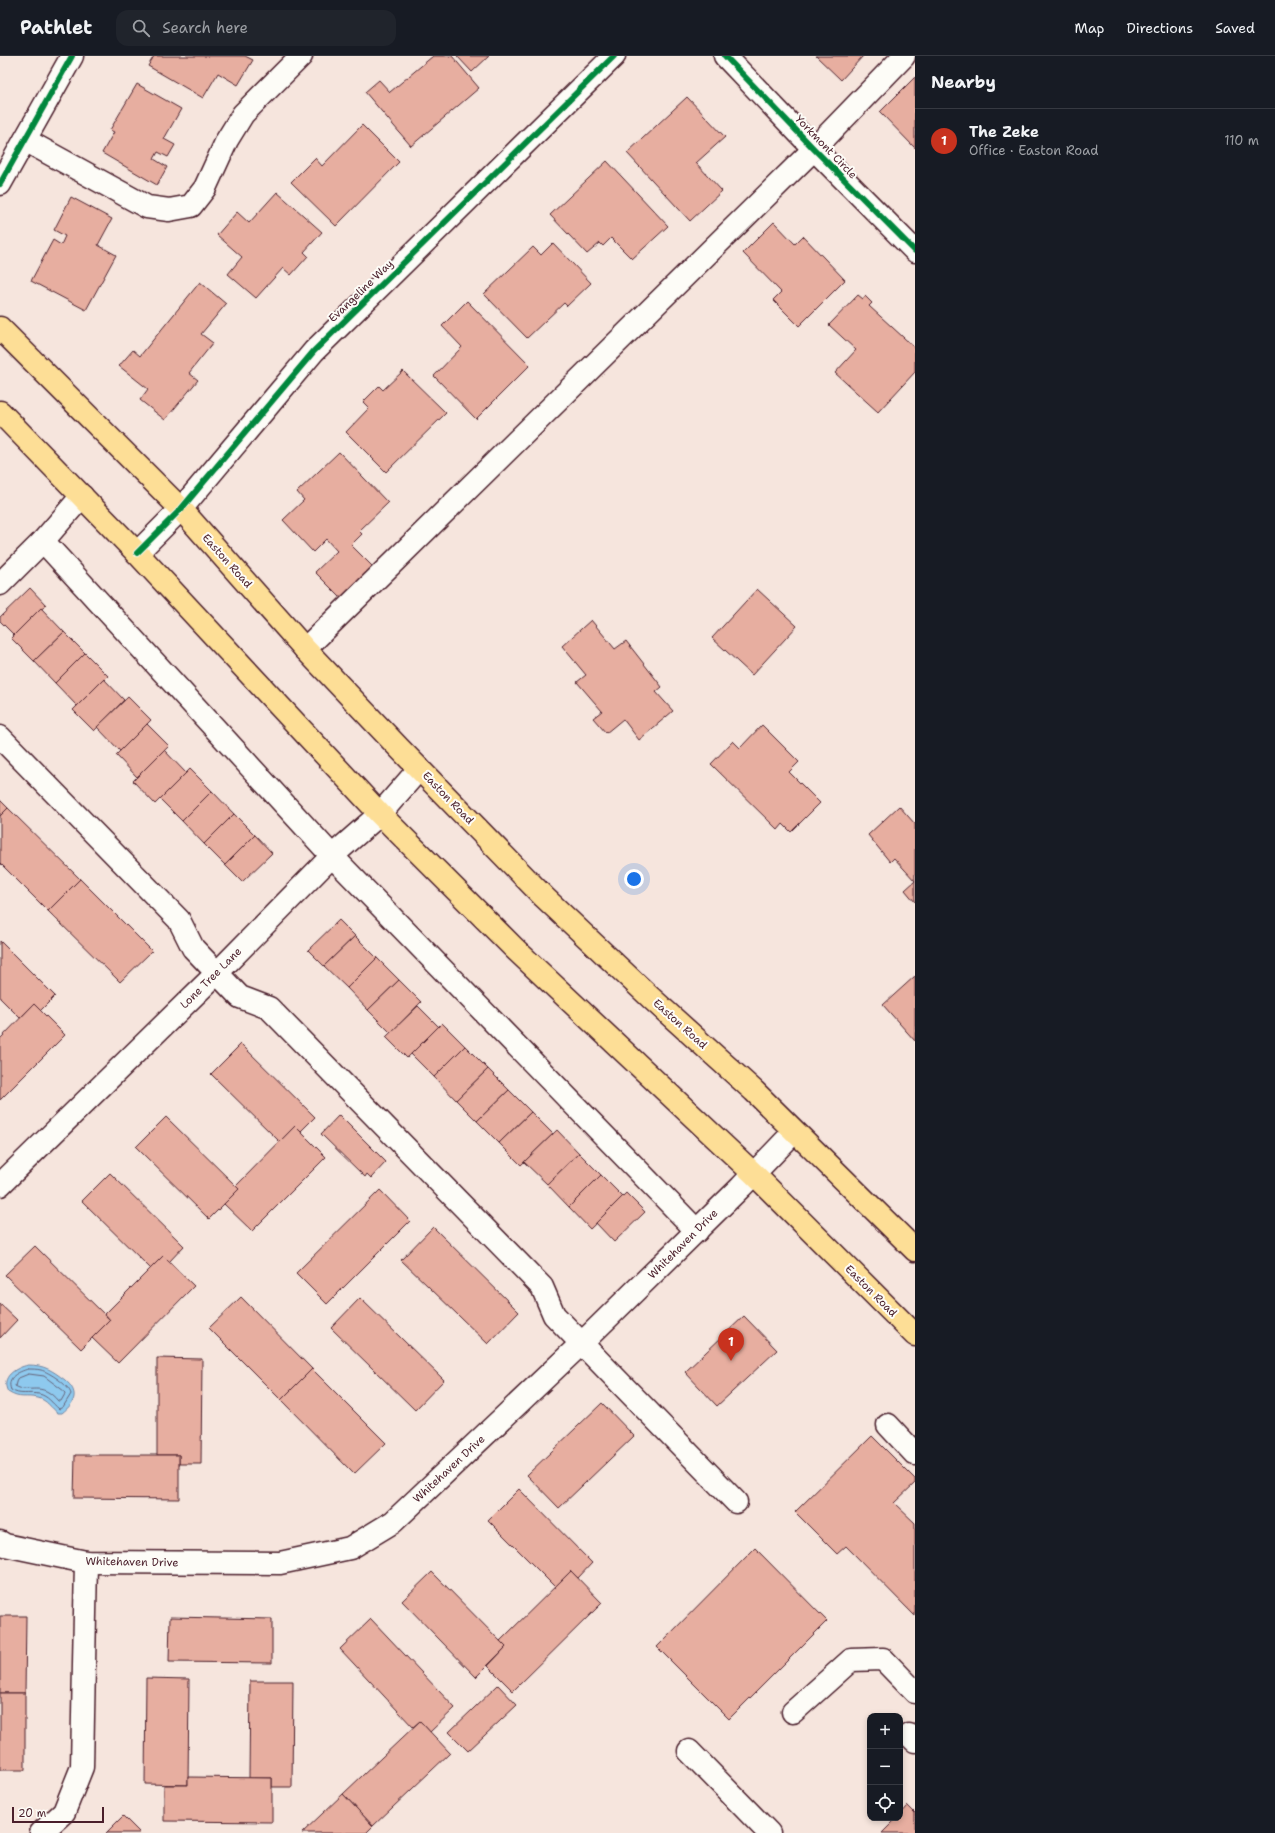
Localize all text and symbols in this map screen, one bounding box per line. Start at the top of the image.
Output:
search box [116,10,396,46]
text: Pathlet [20,15,92,40]
icon: search [130,17,152,39]
text: Search here [162,18,248,38]
text: Map [1075,19,1105,37]
text: Directions [1127,19,1193,37]
text: Saved [1215,19,1255,37]
text: Nearby [931,71,996,93]
street label: Yorkmont Circle [792,112,860,182]
text: The Zeke [969,122,1039,142]
text: 1 [941,132,947,149]
text: 110 m [1224,132,1259,149]
text: Office · Easton Road [969,142,1098,159]
street label: Evangeline Way [325,256,397,326]
street label: Easton Road [199,531,255,591]
street label: Easton Road [419,768,477,828]
your location [624,869,644,889]
street label: Lone Tree Lane [177,944,245,1012]
street label: Easton Road [650,996,710,1052]
street label: Whitehaven Drive [645,1206,721,1282]
street label: Easton Road [842,1262,900,1320]
pin: 1 [718,1328,744,1361]
street label: Whitehaven Drive [410,1432,488,1506]
street label: Whitehaven Drive [85,1554,179,1570]
map controls [867,1713,903,1821]
button: + [867,1713,903,1749]
button: − [867,1749,903,1785]
button: locate [867,1785,903,1821]
scale bar [12,1805,104,1824]
text: 20 m [18,1806,46,1821]

